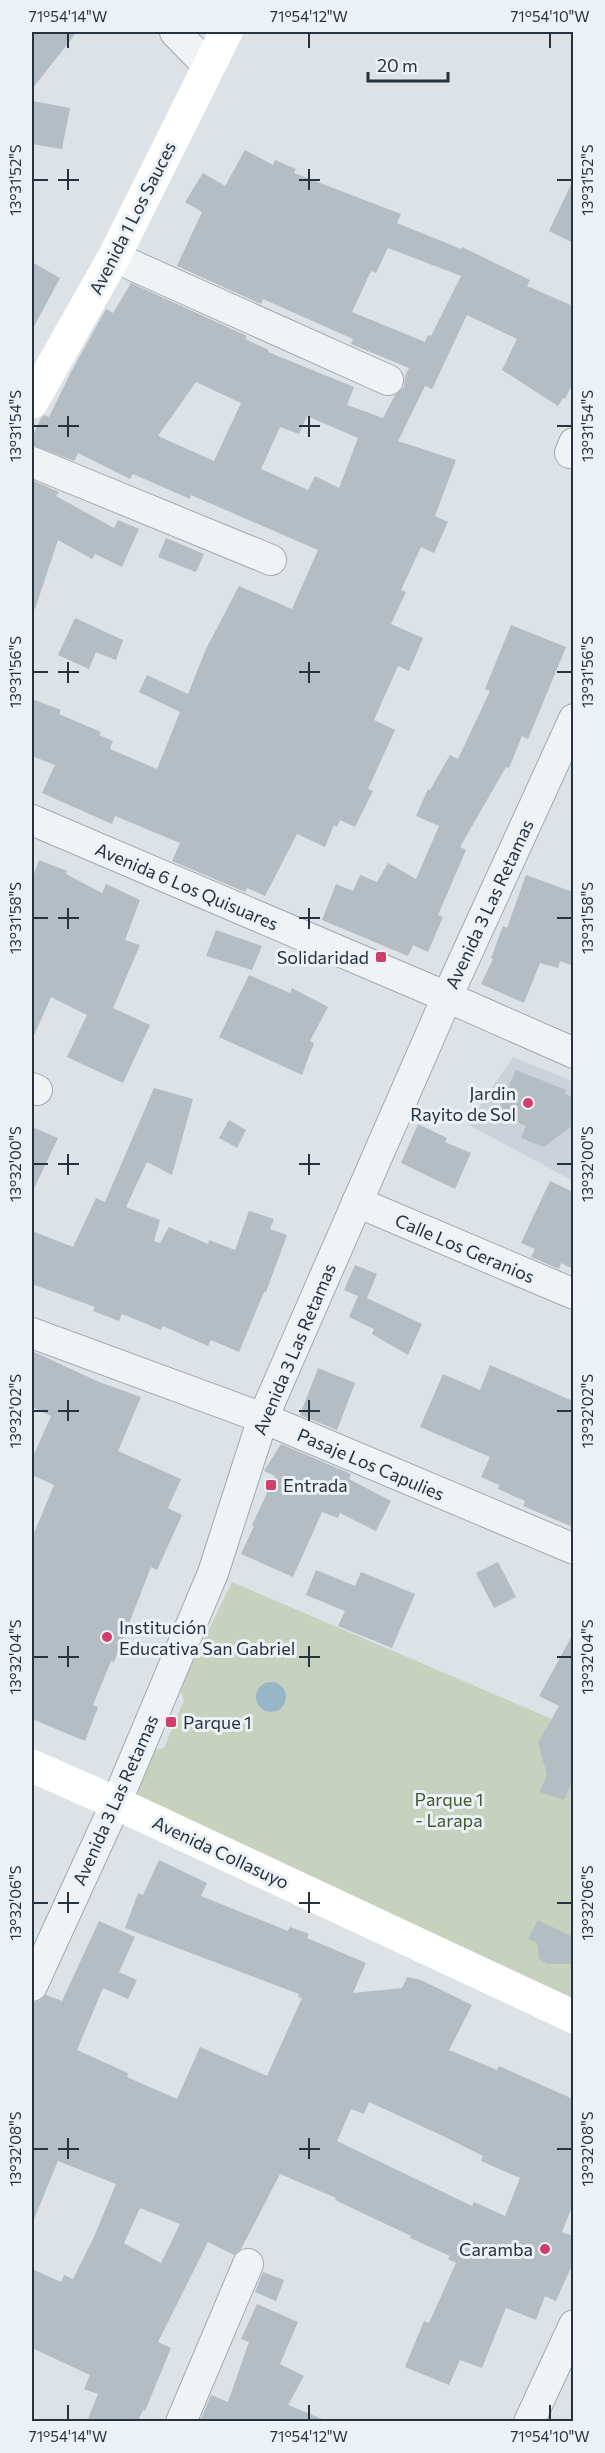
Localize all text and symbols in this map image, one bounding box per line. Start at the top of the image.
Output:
text: 71°54'14"W [29,7,107,25]
text: 71°54'12"W [270,7,348,25]
text: 71°54'10"W [510,7,590,25]
scale bar [368,45,448,83]
text: 20 m [377,54,418,76]
street label: Avenida 1 Los Sauces [84,138,180,298]
text: 13°31'52"S [6,144,24,216]
text: 13°31'52"S [578,144,596,216]
text: 13°31'54"S [6,390,24,462]
text: 13°31'54"S [578,390,596,462]
text: 13°31'56"S [6,636,24,708]
text: 13°31'56"S [578,636,596,708]
street label: Avenida 3 Las Retamas [440,816,538,992]
street label: Avenida 6 Los Quisuares [92,837,282,935]
text: 13°31'58"S [6,882,24,954]
text: 13°31'58"S [578,882,596,954]
place label: Solidaridad [277,946,369,968]
marker: Solidaridad [374,950,388,964]
place label: Jardin Rayito de Sol [410,1082,516,1125]
marker: Jardin Rayito de Sol [521,1096,535,1110]
text: 13°32'00"S [6,1126,24,1202]
text: 13°32'00"S [578,1126,596,1202]
street label: Calle Los Geranios [392,1209,538,1287]
street label: Avenida 3 Las Retamas [248,1260,340,1438]
text: 13°32'02"S [6,1374,24,1448]
text: 13°32'02"S [578,1374,596,1448]
street label: Pasaje Los Capulies [294,1423,448,1505]
place label: Entrada [283,1474,348,1496]
marker: Entrada [264,1478,278,1492]
place label: Institución Educativa San Gabriel [119,1616,295,1659]
text: 13°32'04"S [6,1619,24,1695]
text: 13°32'04"S [578,1619,596,1695]
marker: Institución Educativa San Gabriel [100,1630,114,1644]
street label: Avenida 3 Las Retamas [67,1711,163,1889]
place label: Parque 1 [183,1711,252,1733]
marker: Parque 1 [164,1715,178,1729]
park label: Parque 1 - Larapa [415,1788,483,1831]
street label: Avenida Collasuyo [149,1811,293,1893]
text: 13°32'06"S [6,1865,24,1941]
text: 13°32'06"S [578,1865,596,1941]
text: 13°32'08"S [6,2111,24,2187]
text: 13°32'08"S [578,2111,596,2187]
place label: Caramba [459,2238,533,2260]
marker: Caramba [538,2242,552,2256]
text: 71°54'14"W [29,2427,107,2445]
text: 71°54'12"W [270,2427,348,2445]
text: 71°54'10"W [510,2427,590,2445]

